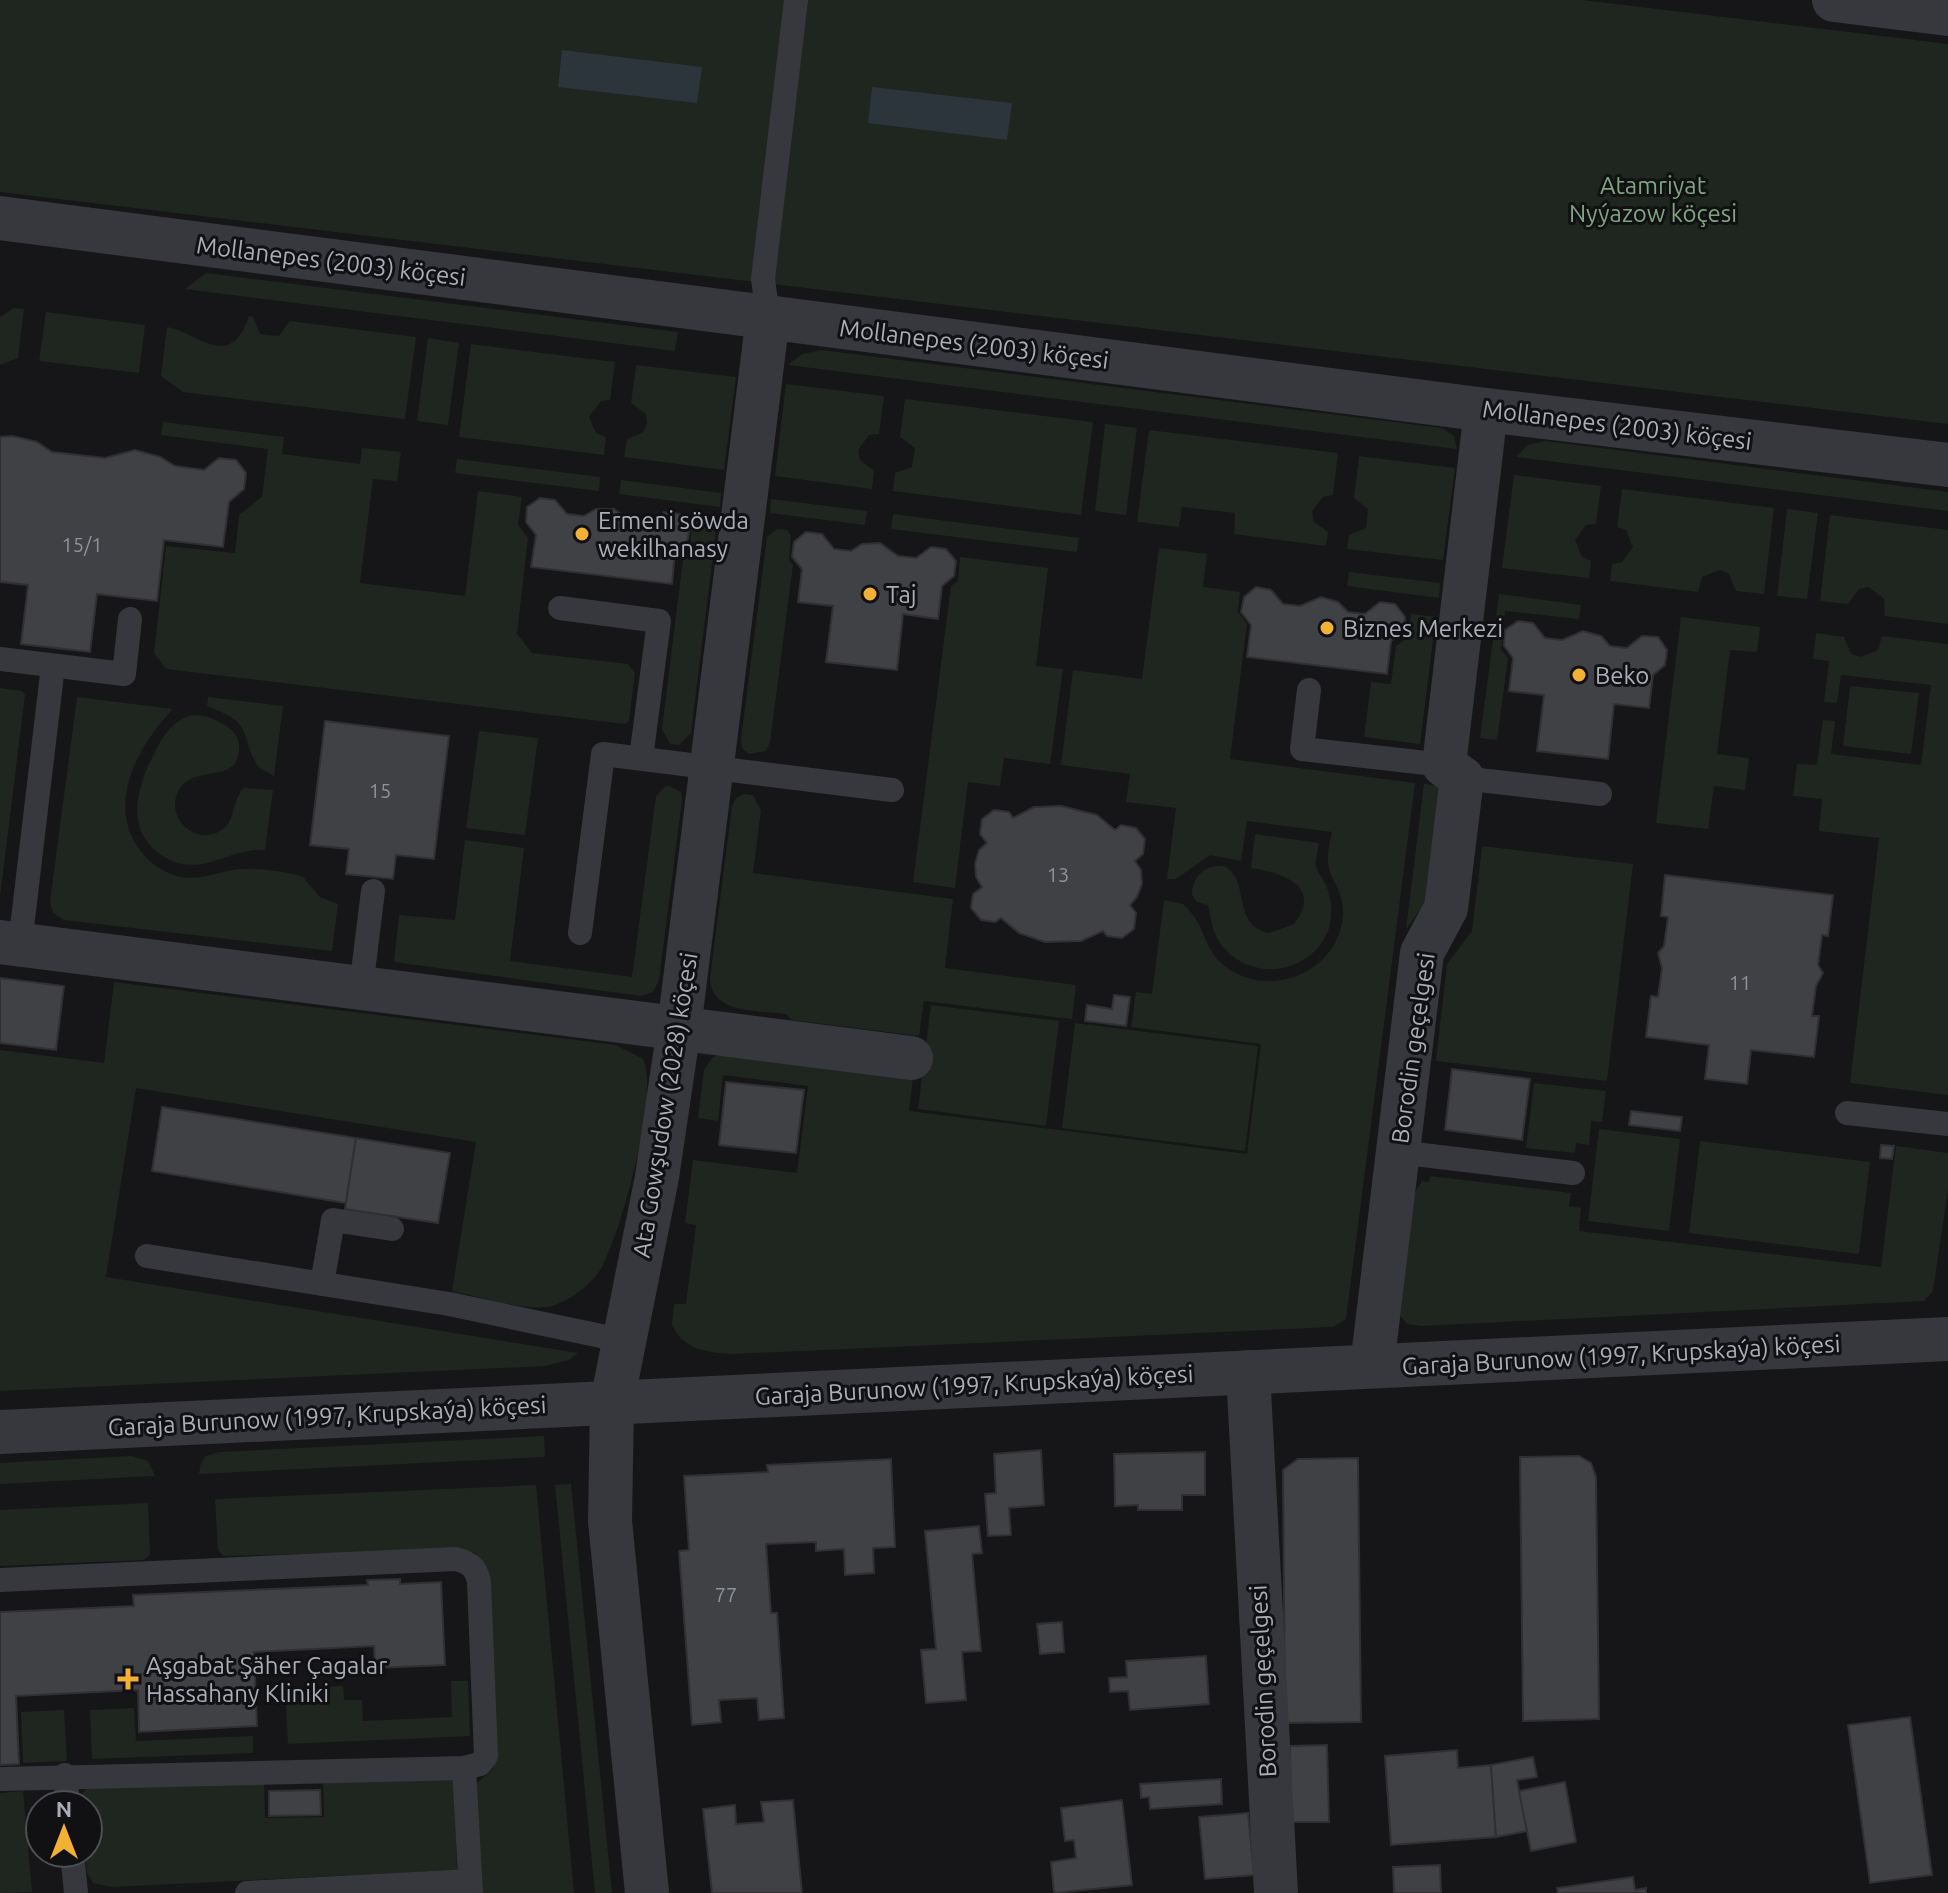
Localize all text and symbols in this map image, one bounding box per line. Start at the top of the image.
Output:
park label: Atamriyat Nyýazow köçesi [1569,172,1737,227]
street label: Mollanepes (2003) köçesi [195,231,467,291]
street label: Mollanepes (2003) köçesi [838,314,1110,374]
street label: Mollanepes (2003) köçesi [1481,395,1753,455]
place label: Ermeni söwda wekilhanasy [598,507,749,562]
marker: Ermeni söwda wekilhanasy [573,525,591,543]
house number: 15/1 [61,533,103,556]
place label: Taj [886,581,917,608]
marker: Taj [861,585,879,603]
place label: Biznes Merkezi [1343,615,1503,642]
marker: Biznes Merkezi [1318,619,1336,637]
place label: Beko [1595,662,1649,689]
marker: Beko [1570,666,1588,684]
house number: 15 [369,779,391,802]
house number: 13 [1047,863,1069,886]
street label: Ata Gowşudow (2028) köçesi [628,950,702,1260]
street label: Borodin geçelgesi [1386,951,1440,1145]
house number: 11 [1729,971,1751,994]
street label: Garaja Burunow (1997, Krupskaýa) köçesi [1401,1330,1841,1380]
street label: Garaja Burunow (1997, Krupskaýa) köçesi [754,1360,1194,1410]
street label: Garaja Burunow (1997, Krupskaýa) köçesi [107,1391,547,1441]
house number: 77 [715,1583,737,1606]
street label: Borodin geçelgesi [1244,1584,1282,1778]
place label: Aşgabat Şäher Çagalar Hassahany Kliniki [146,1652,387,1707]
marker: Aşgabat Şäher Çagalar Hassahany Kliniki [117,1668,139,1690]
north arrow [24,1789,104,1869]
text: N [56,1796,72,1821]

